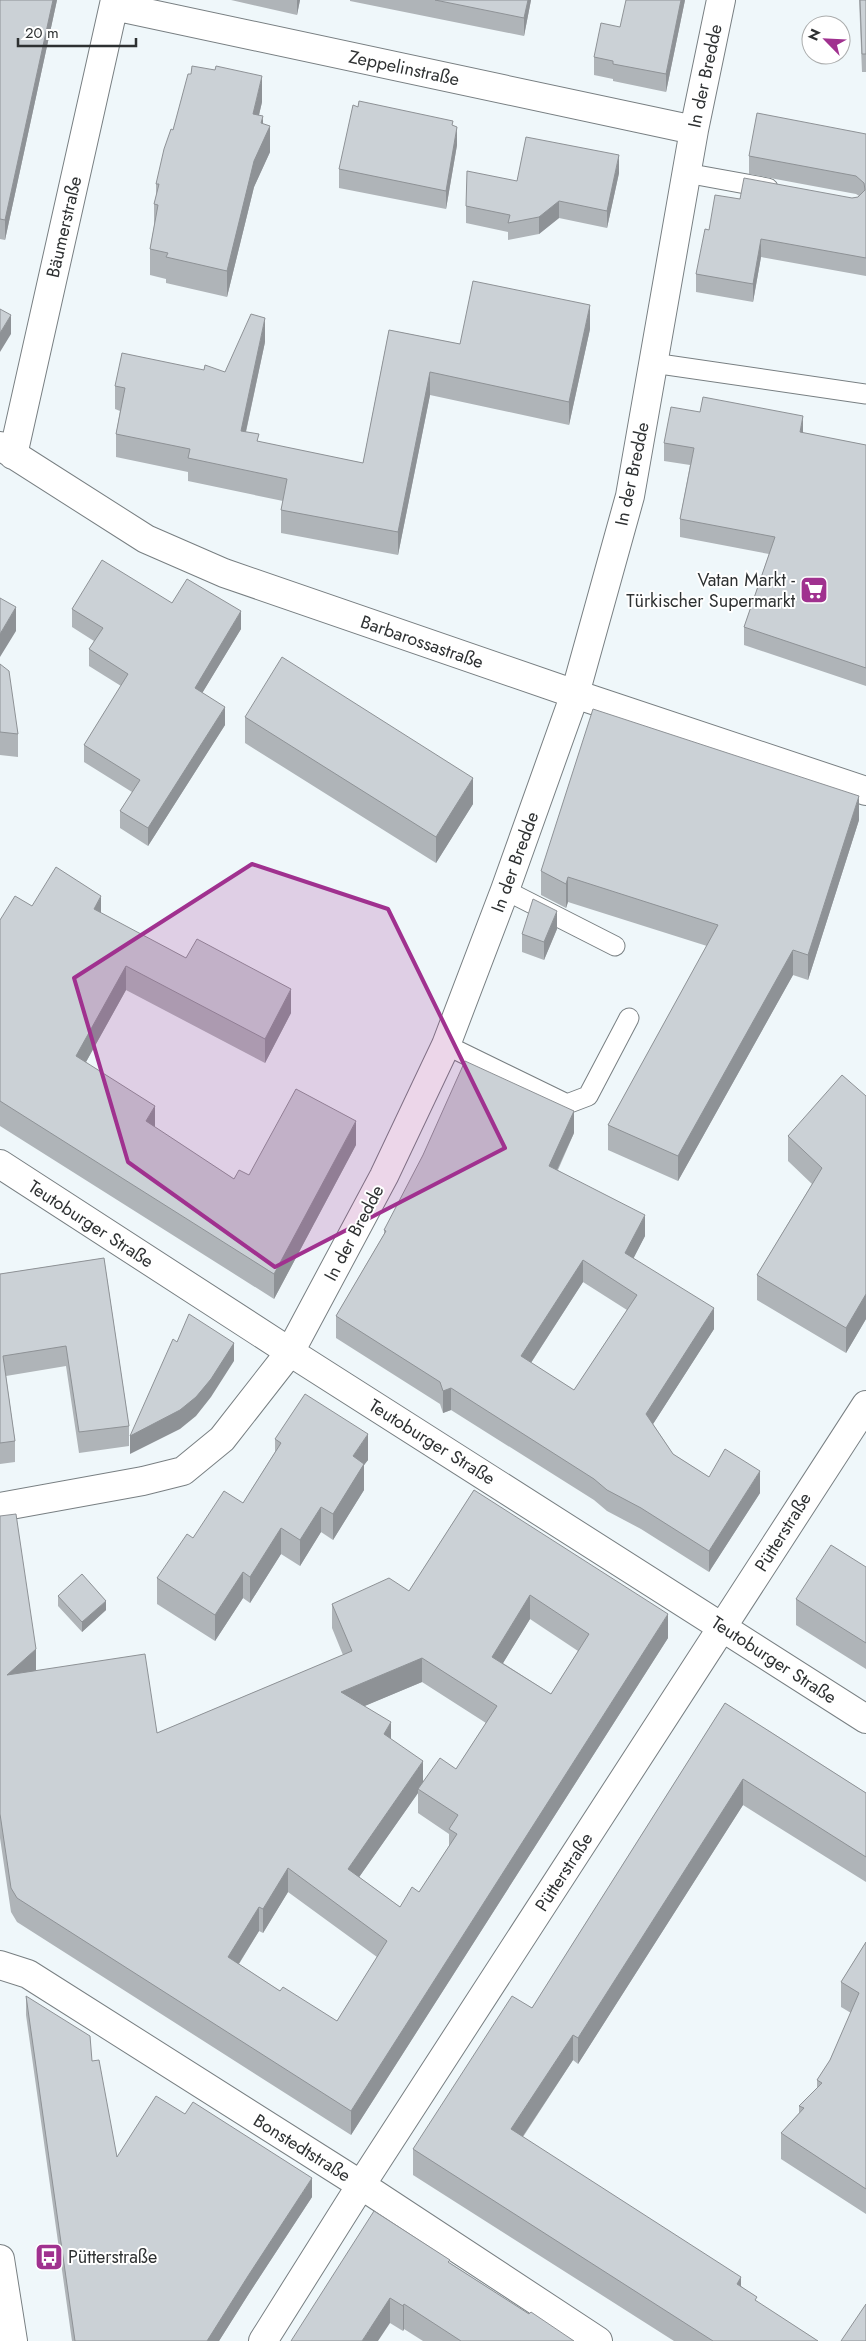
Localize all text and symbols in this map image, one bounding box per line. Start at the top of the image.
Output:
scale bar [18,15,135,47]
north arrow [801,15,851,65]
text: 20 m [25,22,59,44]
street label: In der Bredde [681,22,729,130]
text: N [803,26,826,44]
street label: Zeppelinstraße [346,44,462,92]
street label: Bäumerstraße [40,174,88,280]
street label: In der Bredde [608,420,656,528]
place label: Vatan Markt - Türkischer Supermarkt [626,567,796,614]
supermarket icon: Vatan Markt - Türkischer Supermarkt [799,575,829,605]
street label: Barbarossastraße [357,609,487,675]
street label: In der Bredde [485,808,545,916]
street label: Teutoburger Straße [23,1174,159,1274]
street label: In der Bredde [318,1180,390,1286]
street label: Teutoburger Straße [364,1393,500,1491]
street label: Pütterstraße [748,1487,818,1577]
street label: Teutoburger Straße [706,1610,842,1710]
street label: Pütterstraße [529,1827,599,1917]
street label: Bonstedtstraße [248,2108,356,2188]
bus stop icon: Pütterstraße [34,2242,64,2272]
place label: Pütterstraße [68,2244,157,2270]

